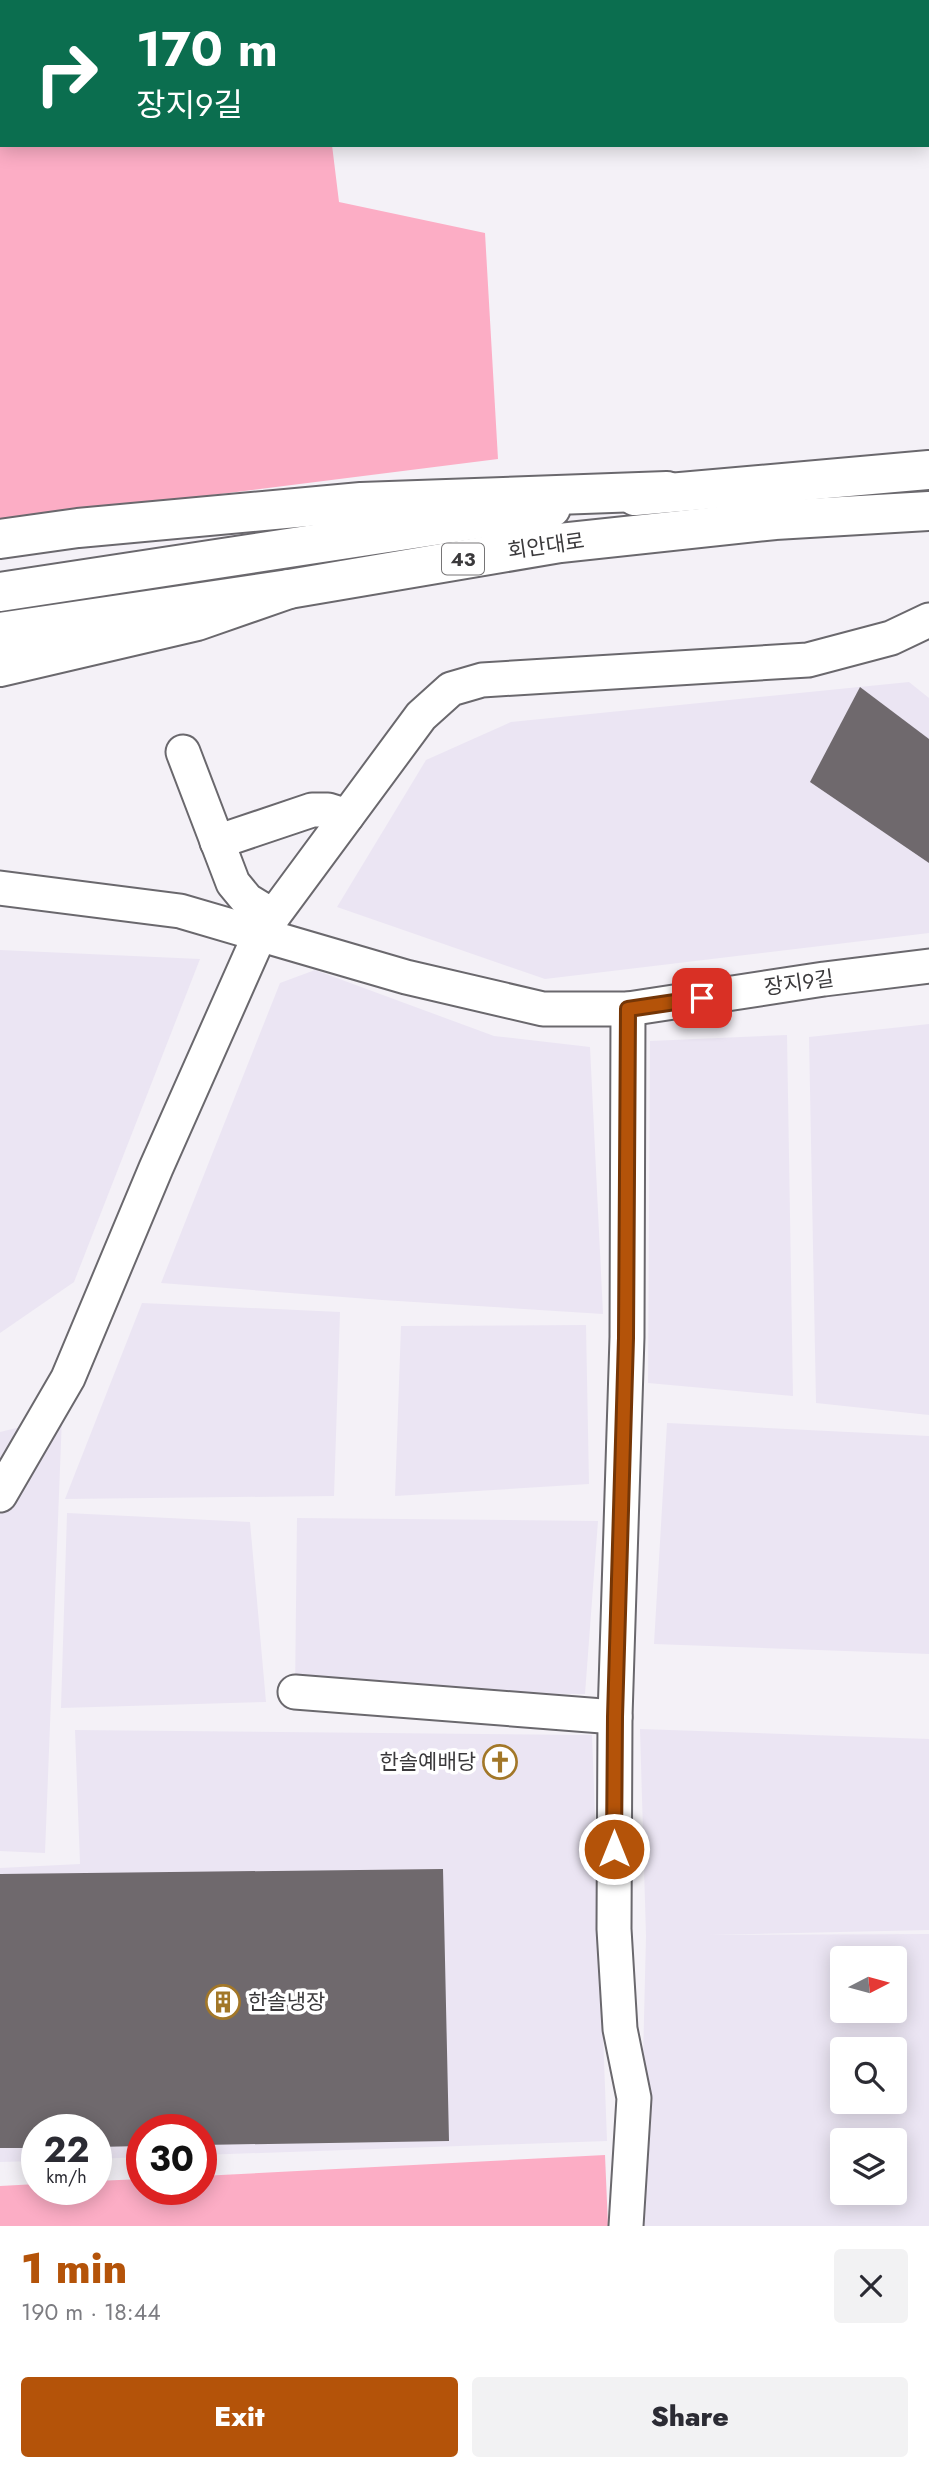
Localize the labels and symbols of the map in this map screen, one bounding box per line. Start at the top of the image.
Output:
street label: 회안대로 [506,526,586,566]
road number: 43 [442,544,484,574]
street label: 장지9길 [762,963,836,1003]
pin [672,968,732,1028]
church icon: 한솔예배당 [481,1743,519,1781]
place label: 한솔예배당 [379,1747,476,1777]
position arrow [577,1812,651,1886]
north arrow [830,1946,906,2023]
building icon: 한솔냉장 [204,1983,242,2021]
place label: 한솔냉장 [248,1987,325,2017]
speed limit sign: 30 [126,2114,217,2205]

